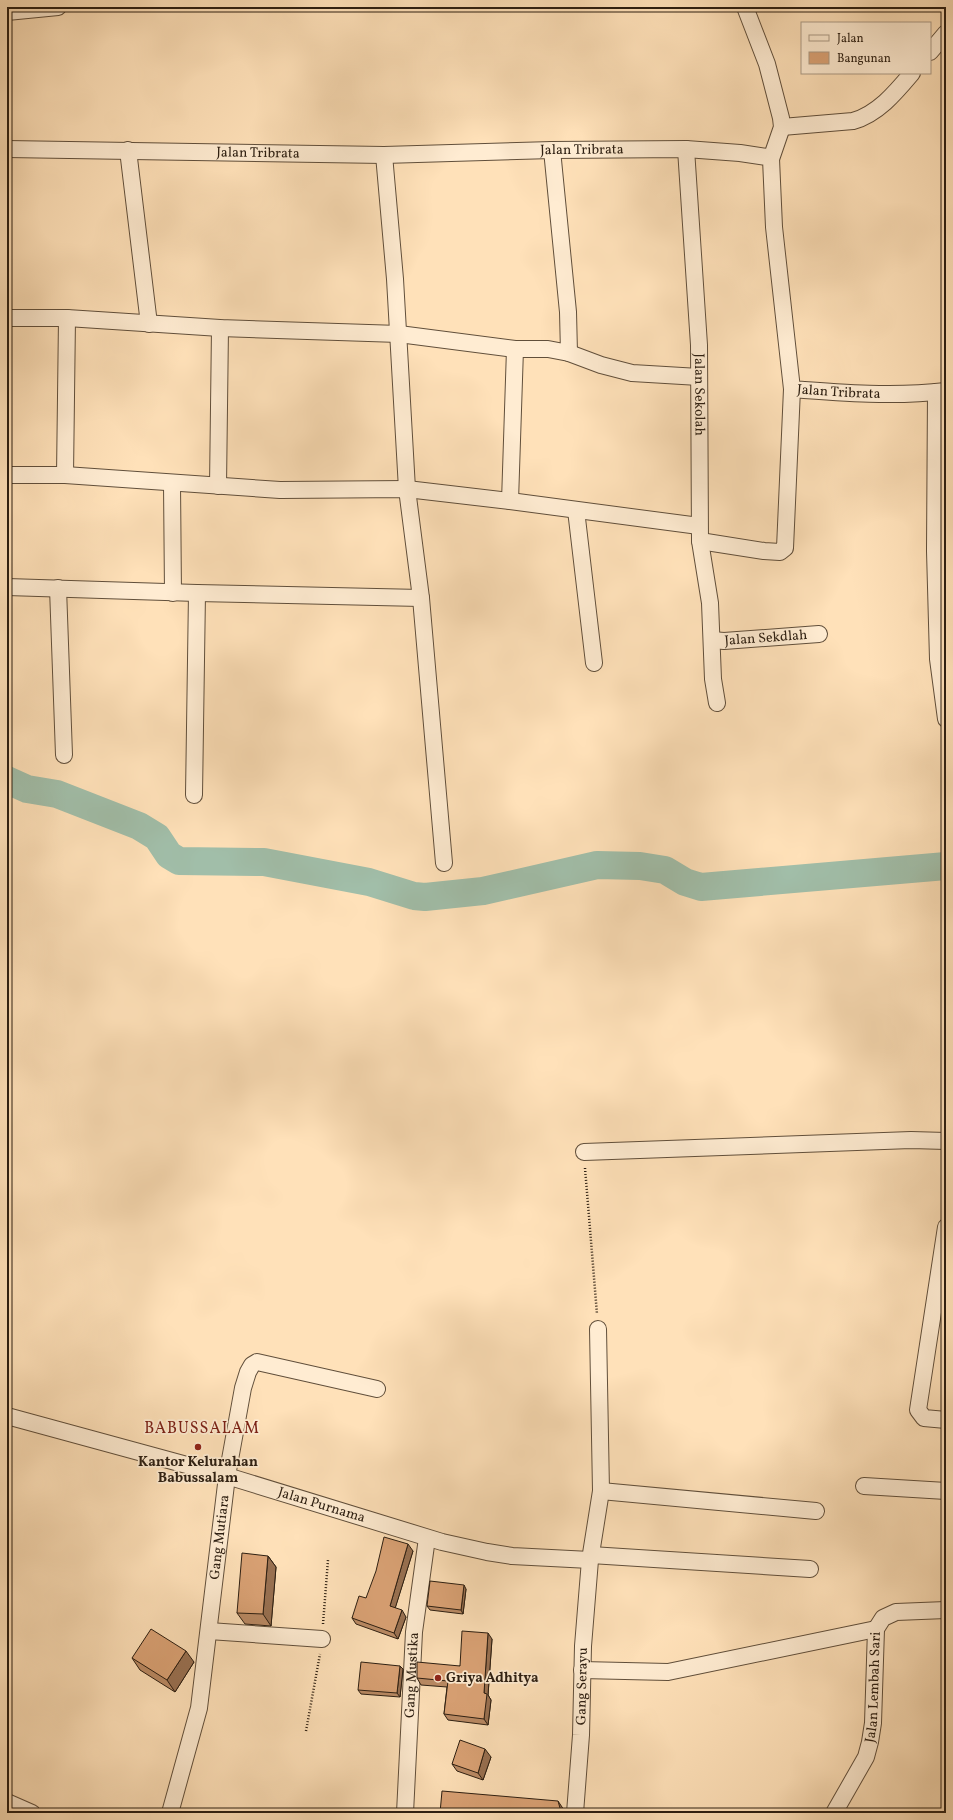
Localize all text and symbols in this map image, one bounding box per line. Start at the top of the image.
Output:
legend [801,22,931,74]
text: Jalan [837,31,864,47]
text: Bangunan [837,51,891,67]
street label: Jalan Tribrata [540,140,624,160]
street label: Jalan Tribrata [216,143,300,163]
street label: Jalan Sekolah [690,353,709,436]
street label: Jalan Tribrata [796,380,881,404]
street label: Jalan Sekdlah [724,625,808,650]
district label: BABUSSALAM [144,1418,260,1440]
marker: Kantor Kelurahan Babussalam [193,1442,203,1452]
place label: Kantor Kelurahan Babussalam [138,1453,258,1488]
street label: Jalan Purnama [276,1483,368,1527]
street label: Gang Mutiara [205,1494,234,1581]
street label: Jalan Lembah Sari [860,1631,885,1744]
street label: Gang Mustika [400,1632,423,1719]
street label: Gang Serayu [572,1647,592,1725]
place label: Griya Adhitya [446,1669,539,1688]
marker: Griya Adhitya [433,1673,443,1683]

